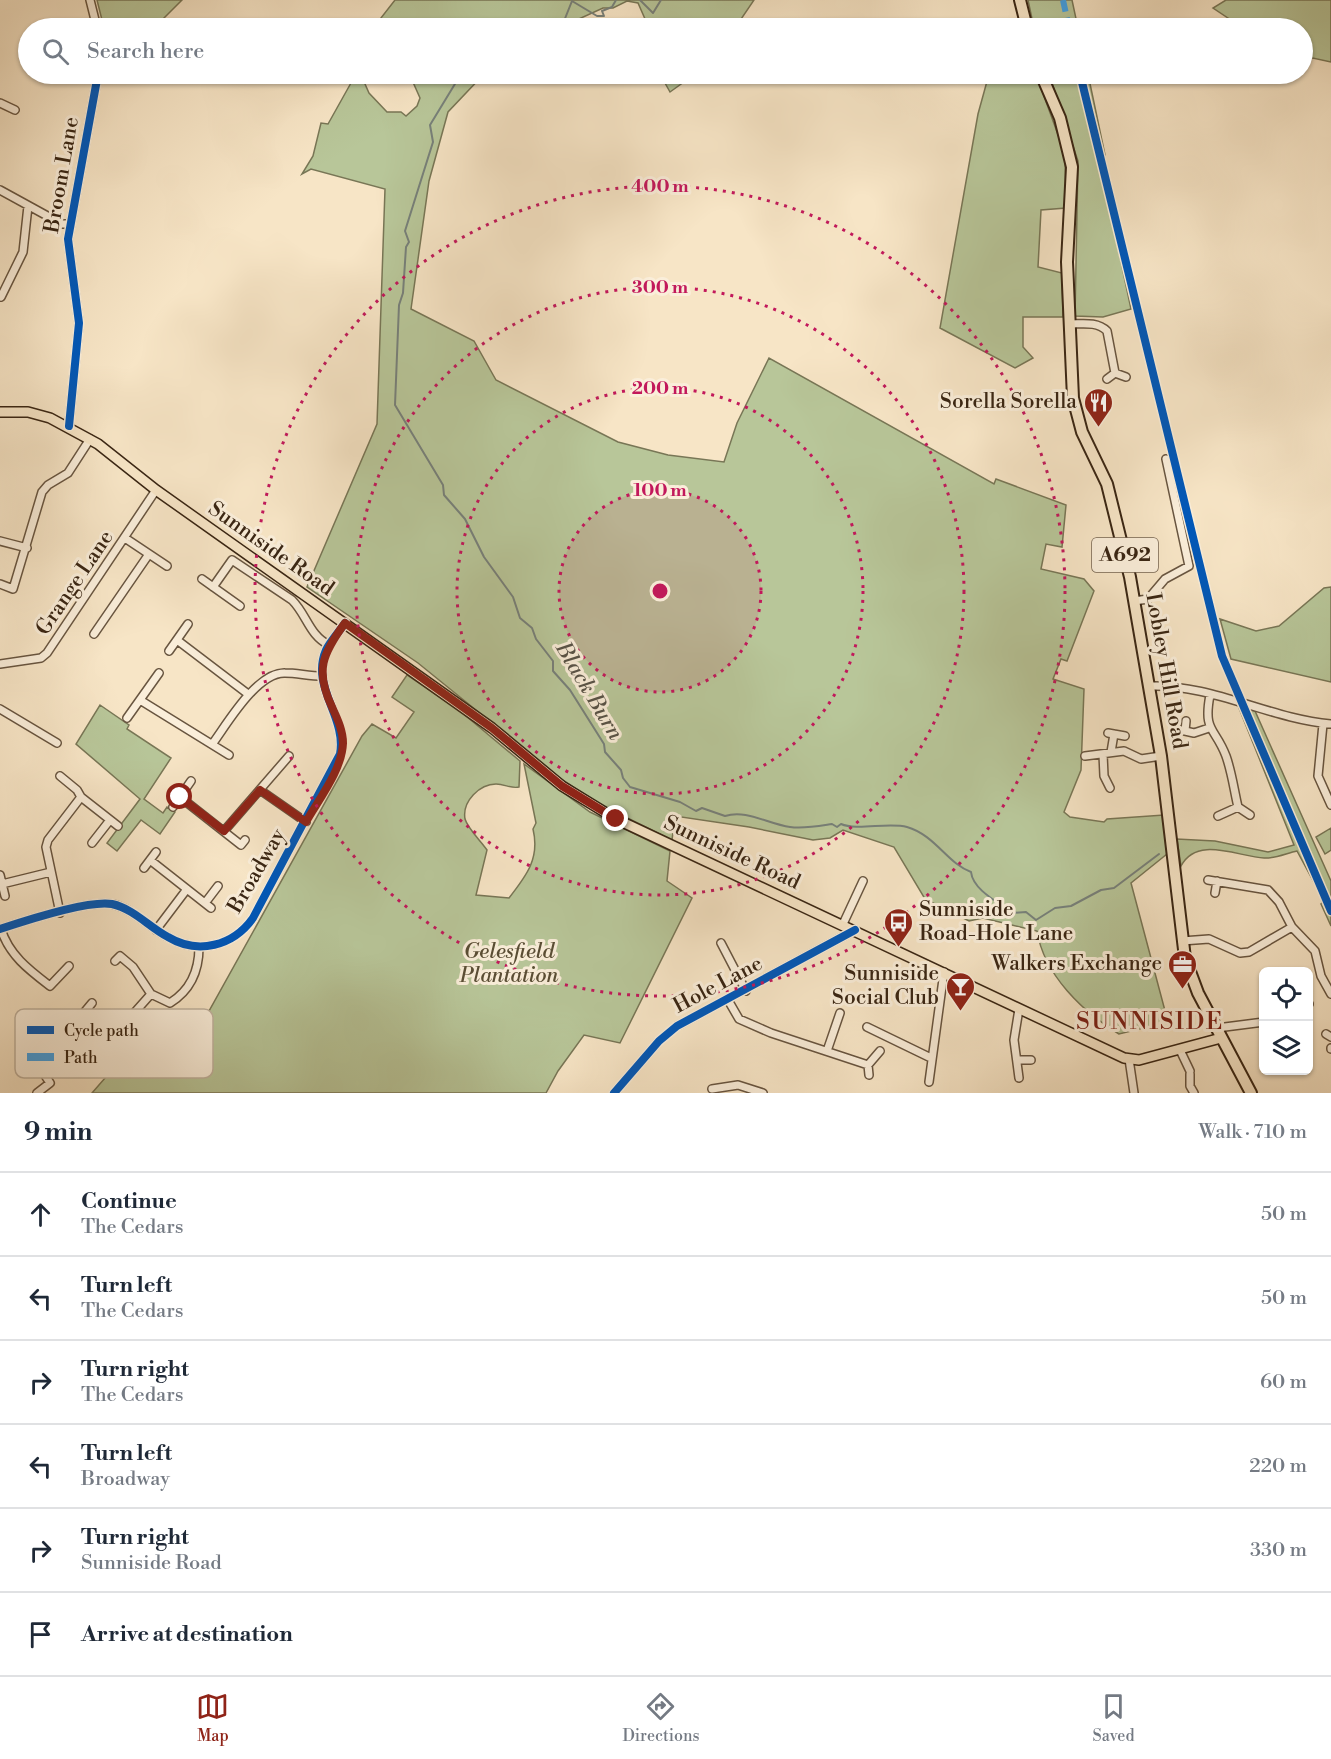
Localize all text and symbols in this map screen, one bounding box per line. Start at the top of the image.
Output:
search box [18,18,1313,84]
icon: search [39,35,72,68]
text: Search here [87,38,204,65]
street label: Broom Lane [39,115,85,236]
text: 400 m [631,175,689,198]
text: 300 m [632,276,689,299]
text: 200 m [632,377,689,400]
restaurant icon: Sorella Sorella [1082,386,1114,428]
place label: Sorella Sorella [940,389,1077,415]
text: 100 m [633,479,687,502]
street label: Sunniside Road [203,496,339,602]
street label: Grange Lane [30,526,120,640]
road number: A692 [1092,538,1158,572]
centre of rings [650,581,670,601]
street label: Lobley Hill Road [1139,591,1193,751]
water label: Black Burn [549,636,629,746]
route start [166,783,192,809]
route end [602,805,628,831]
street label: Sunniside Road [660,810,804,896]
street label: Broadway [222,823,292,919]
place label: Sunniside Road-Hole Lane [919,897,1073,947]
bus stop icon: Sunniside Road-Hole Lane [882,906,914,948]
park label: Gelesfield Plantation [459,939,558,989]
office icon: Walkers Exchange [1167,948,1199,990]
street label: Hole Lane [669,951,767,1019]
place label: Walkers Exchange [991,951,1162,977]
place label: Sunniside Social Club [832,961,939,1011]
map controls [1259,967,1313,1075]
button: locate [1259,967,1313,1021]
bar icon: Sunniside Social Club [944,970,976,1012]
district label: SUNNISIDE [1076,1007,1224,1037]
legend [15,1009,213,1078]
text: Cycle path [64,1021,139,1041]
button: layers [1259,1021,1313,1075]
text: Path [64,1048,98,1068]
text: 9 min [24,1116,92,1148]
text: Walk · 710 m [1198,1120,1307,1145]
text: Continue [81,1188,177,1215]
icon: ahead [24,1198,57,1231]
text: 50 m [1261,1202,1307,1227]
text: The Cedars [81,1215,184,1240]
text: Turn left [81,1272,172,1299]
icon: left [24,1282,57,1315]
text: 50 m [1261,1286,1307,1311]
text: The Cedars [81,1299,184,1324]
text: Turn right [81,1356,189,1383]
icon: right [24,1366,57,1399]
text: 60 m [1260,1370,1307,1395]
text: The Cedars [81,1383,184,1408]
text: Turn left [81,1440,172,1467]
icon: left [24,1450,57,1483]
text: 220 m [1249,1454,1307,1479]
text: Broadway [81,1467,170,1492]
text: Turn right [81,1524,189,1551]
icon: right [24,1534,57,1567]
text: 330 m [1250,1538,1307,1563]
text: Sunniside Road [81,1551,222,1576]
icon: arrive [24,1618,57,1651]
text: Arrive at destination [81,1621,293,1648]
tab: Map [196,1690,229,1746]
tab: Directions [622,1690,700,1746]
tab: Saved [1092,1690,1135,1746]

